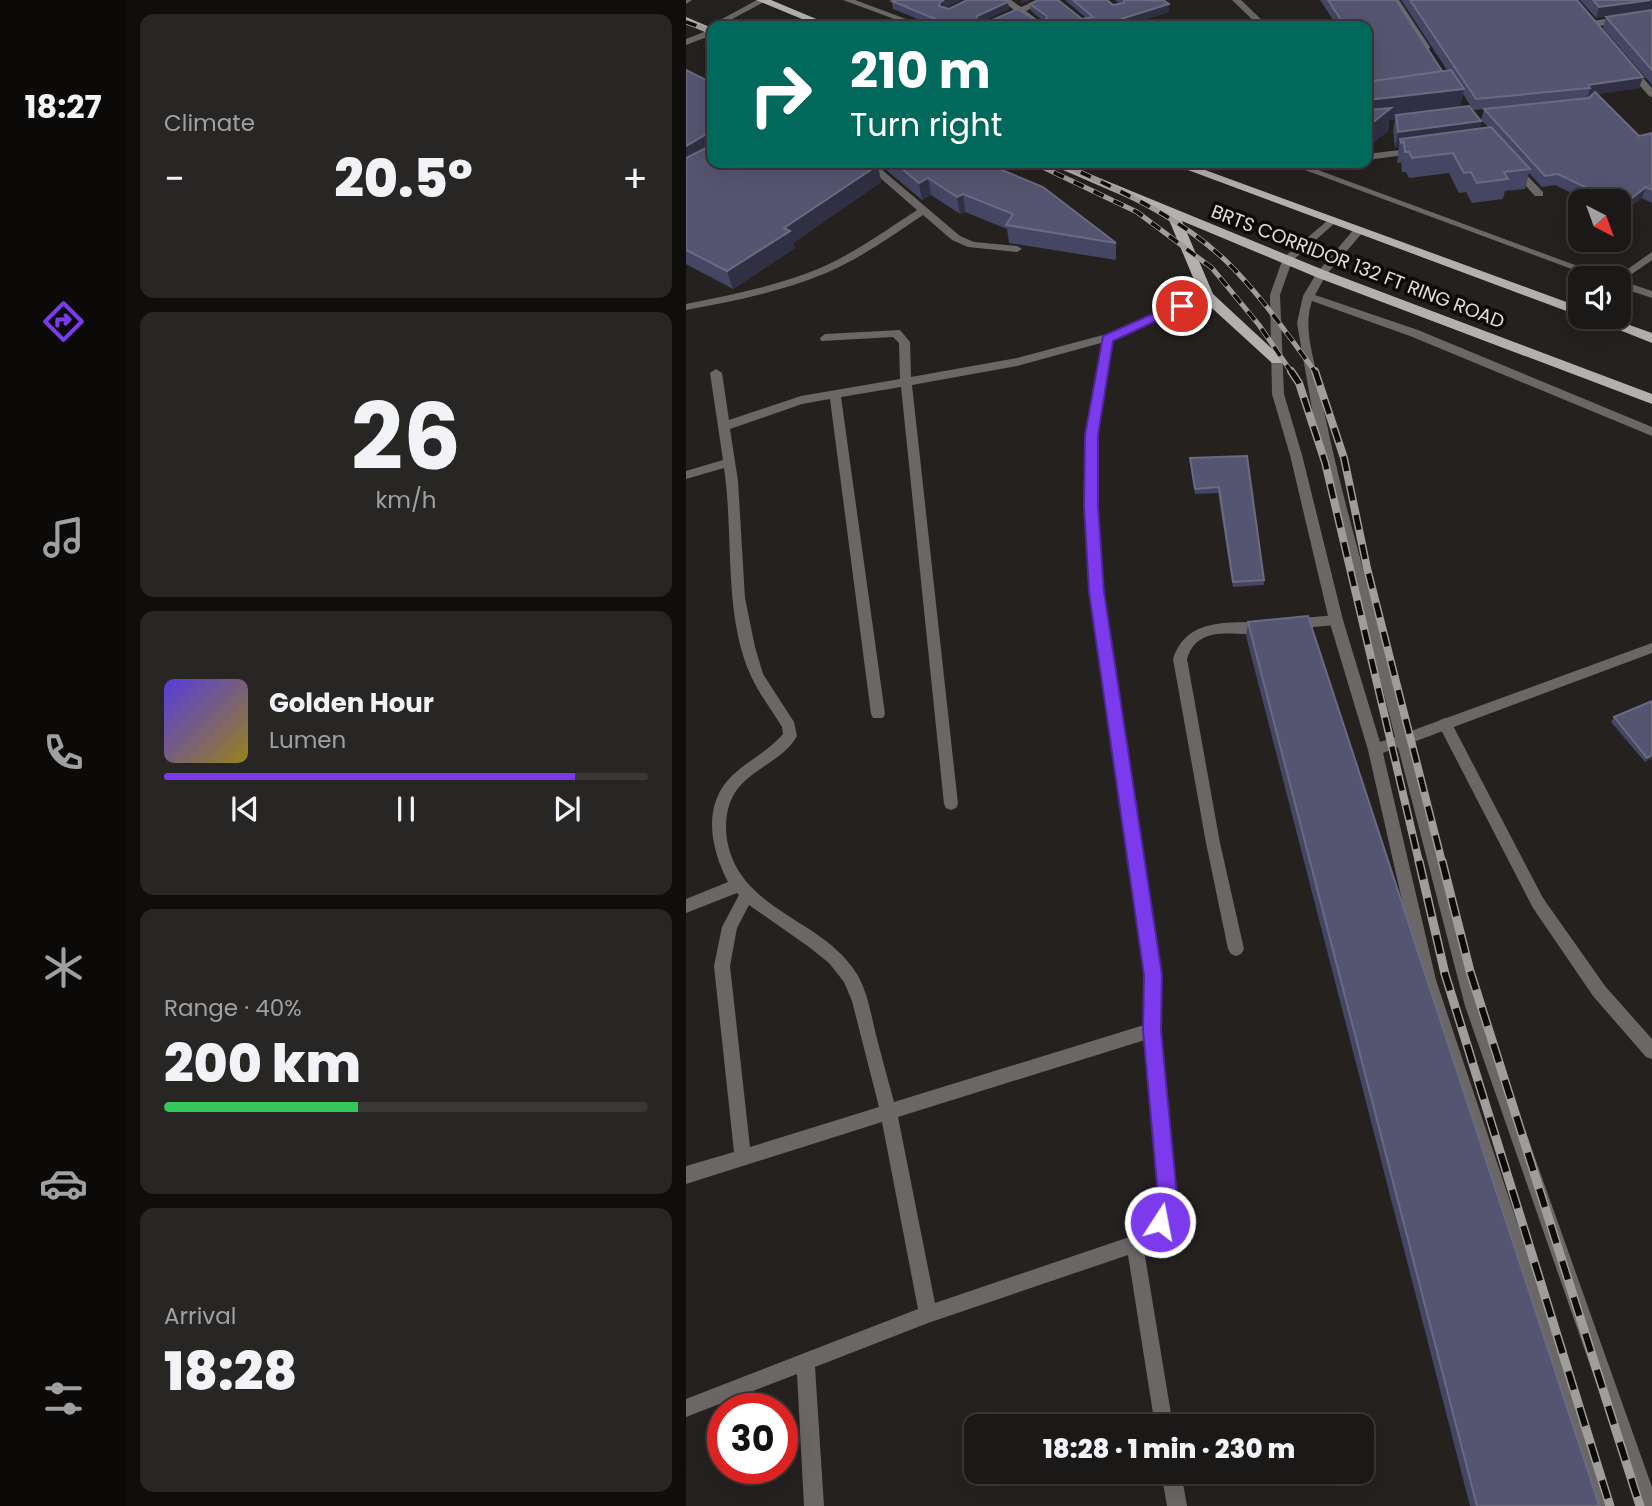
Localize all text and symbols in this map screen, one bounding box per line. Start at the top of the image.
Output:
text: 210 m [850,37,991,105]
icon: right [735,49,826,140]
text: 18:27 [24,84,102,129]
text: Turn right [850,102,1002,147]
text: Climate [164,107,255,139]
text: 20.5° [334,142,473,215]
text: − [164,152,185,205]
text: + [622,152,648,205]
north arrow [1568,189,1631,252]
map controls [1568,189,1631,329]
street label: BRTS CORRIDOR 132 FT RING ROAD [1207,198,1509,335]
button: sound [1568,266,1631,329]
pin [1152,276,1212,336]
icon: arrive [1163,287,1201,325]
icon: directions [39,297,88,346]
text: 26 [351,373,461,501]
text: km/h [375,484,437,516]
icon: music [39,513,88,562]
text: Golden Hour [269,685,434,721]
text: Lumen [269,724,346,756]
icon: phone [39,728,88,777]
icon: previous [226,790,264,828]
icon: pause [387,790,425,828]
icon: next [548,790,586,828]
icon: climate [39,943,88,992]
text: Range · 40% [164,992,302,1024]
text: 200 km [164,1027,361,1100]
icon: car [39,1159,88,1208]
position arrow [1123,1185,1197,1259]
text: Arrival [164,1300,236,1332]
text: 18:28 [164,1335,297,1408]
icon: filters [39,1374,88,1423]
speed limit sign: 30 [707,1393,798,1484]
text: 18:28 · 1 min · 230 m [1043,1431,1295,1467]

